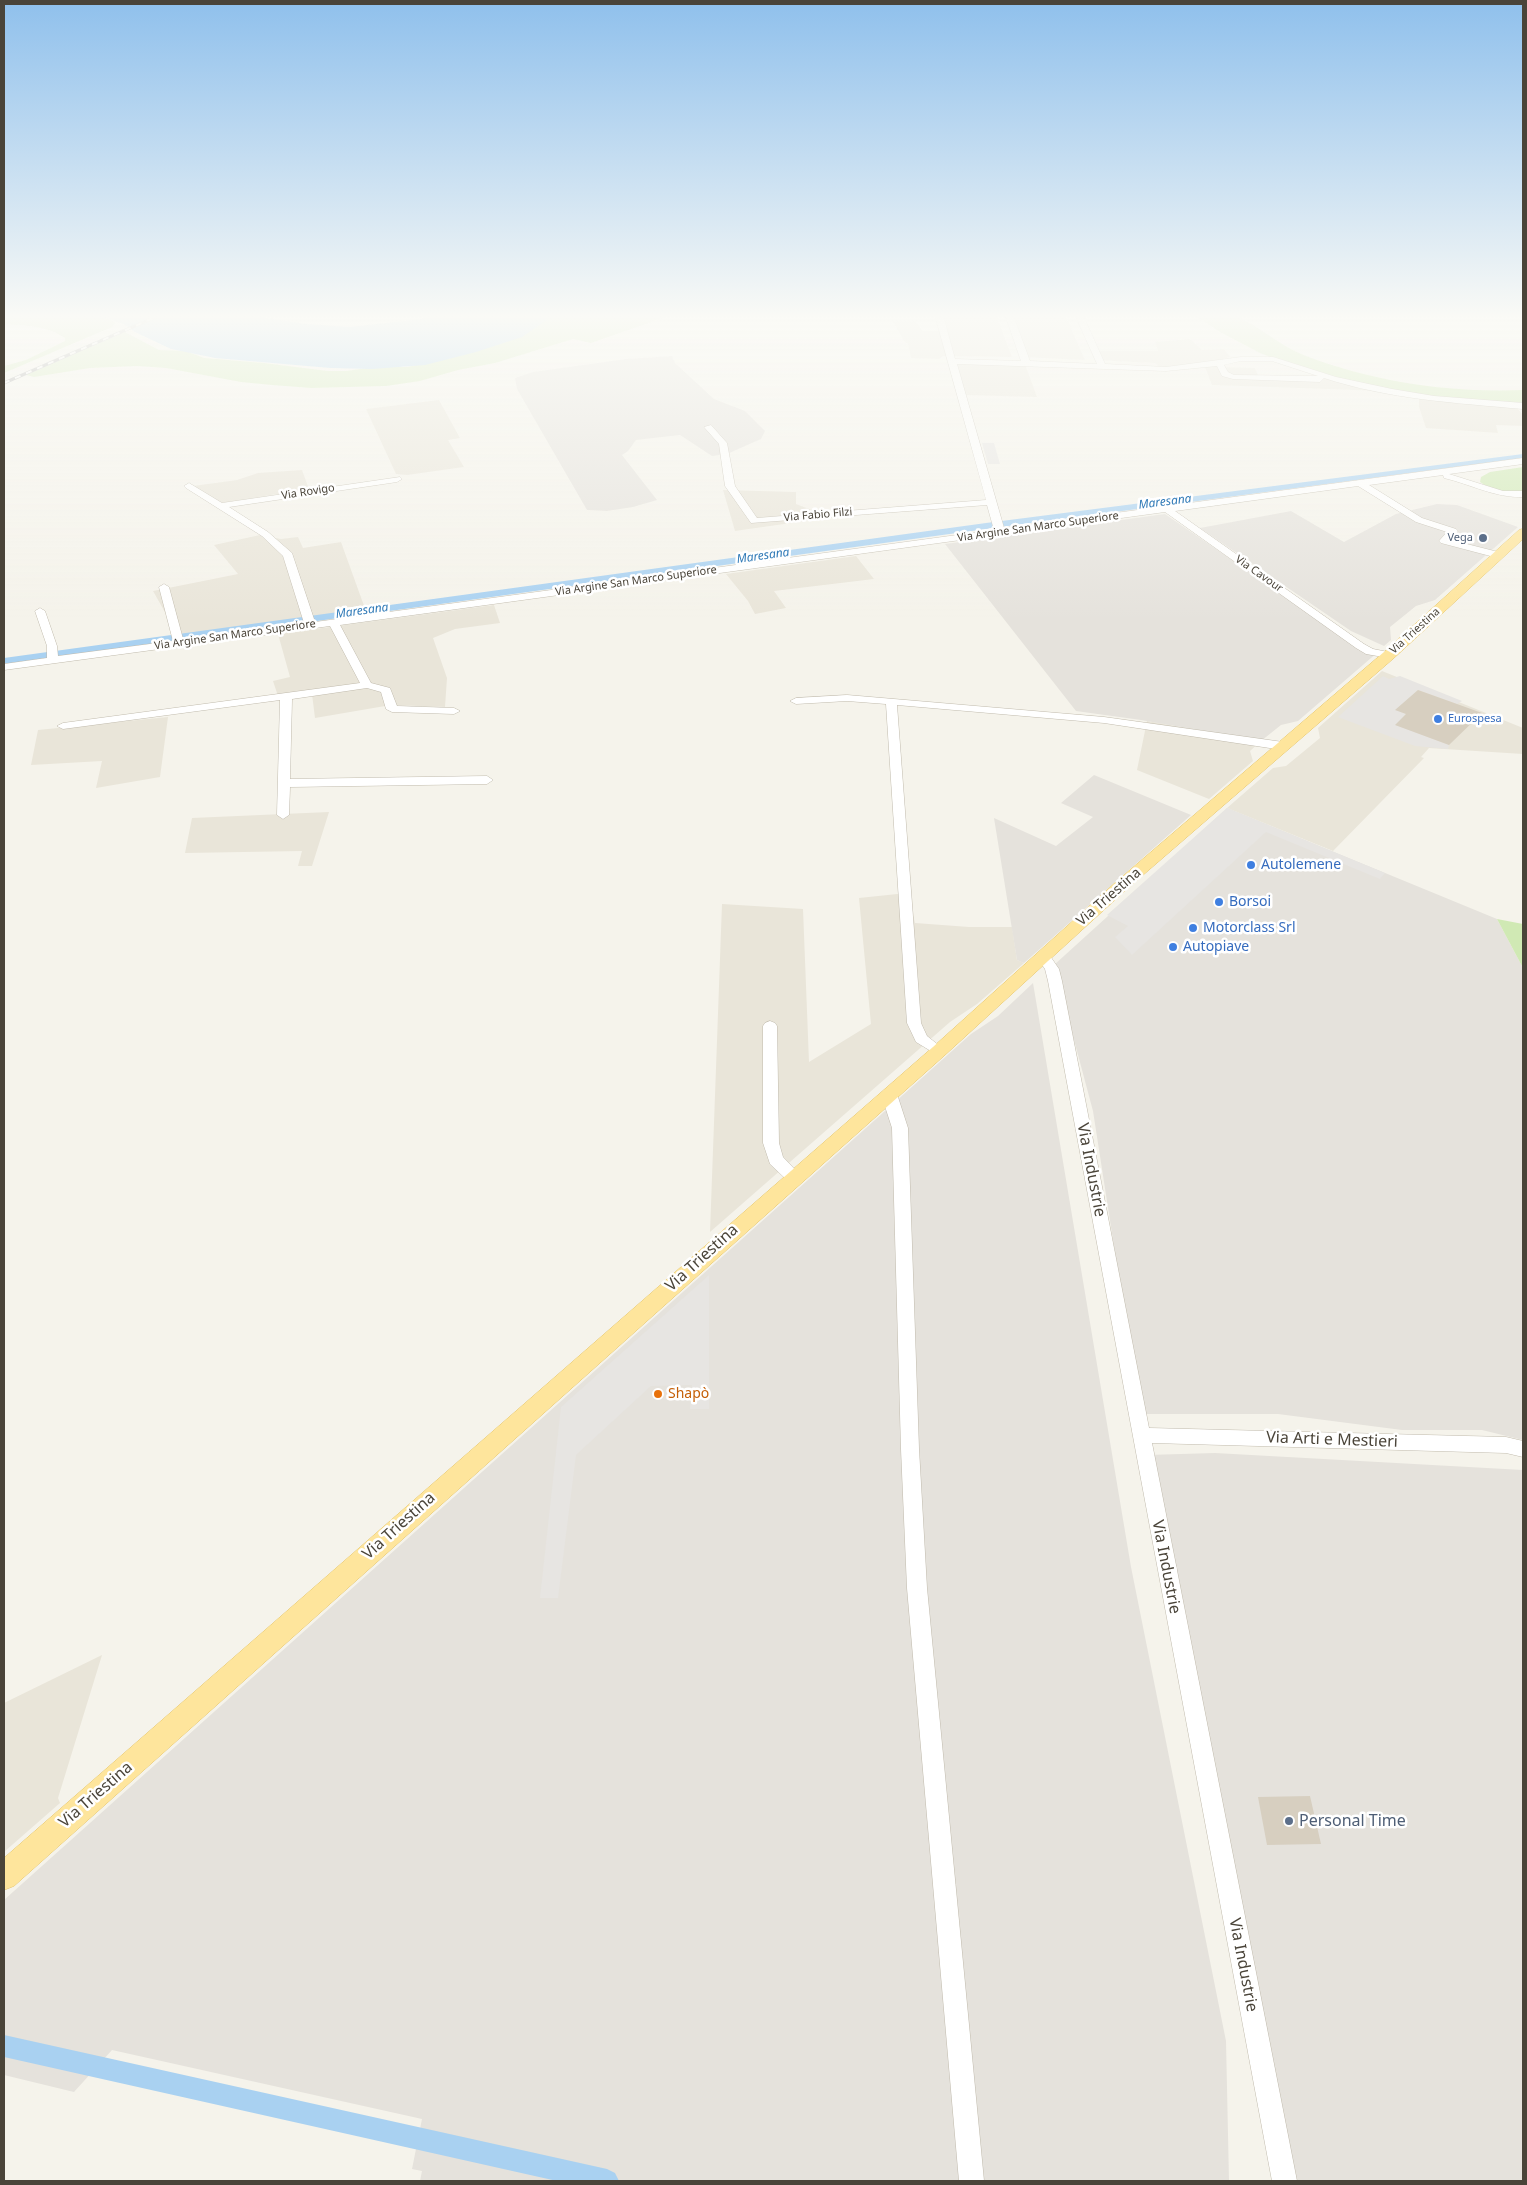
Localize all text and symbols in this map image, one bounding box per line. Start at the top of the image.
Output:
street label: Via Rovigo [281,481,335,503]
water label: Maresana [1138,492,1192,512]
street label: Via Fabio Filzi [783,505,853,525]
street label: Via Argine San Marco Superiore [956,509,1120,545]
place label: Vega [1447,531,1473,545]
marker: Vega [1477,532,1489,544]
water label: Maresana [736,545,790,567]
street label: Via Cavour [1233,553,1285,595]
street label: Via Argine San Marco Superiore [554,563,718,599]
water label: Maresana [335,600,389,622]
street label: Via Triestina [1387,605,1443,657]
street label: Via Argine San Marco Superiore [153,617,317,653]
place label: Eurospesa [1448,712,1502,726]
marker: Eurospesa [1432,713,1444,725]
place label: Autolemene [1261,857,1341,873]
marker: Autolemene [1245,859,1257,871]
street label: Via Triestina [1073,864,1145,930]
place label: Borsoi [1229,894,1271,910]
marker: Borsoi [1213,896,1225,908]
place label: Motorclass Srl [1203,920,1296,936]
marker: Motorclass Srl [1187,922,1199,934]
place label: Autopiave [1183,939,1249,955]
marker: Autopiave [1167,941,1179,953]
street label: Via Industrie [1073,1121,1109,1219]
street label: Via Triestina [662,1220,742,1296]
place label: Shapò [668,1386,709,1402]
marker: Shapò [652,1388,664,1400]
street label: Via Arti e Mestieri [1266,1428,1398,1452]
street label: Via Triestina [359,1488,439,1564]
street label: Via Industrie [1148,1518,1184,1616]
street label: Via Triestina [55,1758,137,1832]
place label: Personal Time [1299,1811,1406,1831]
marker: Personal Time [1283,1815,1295,1827]
street label: Via Industrie [1225,1916,1261,2014]

